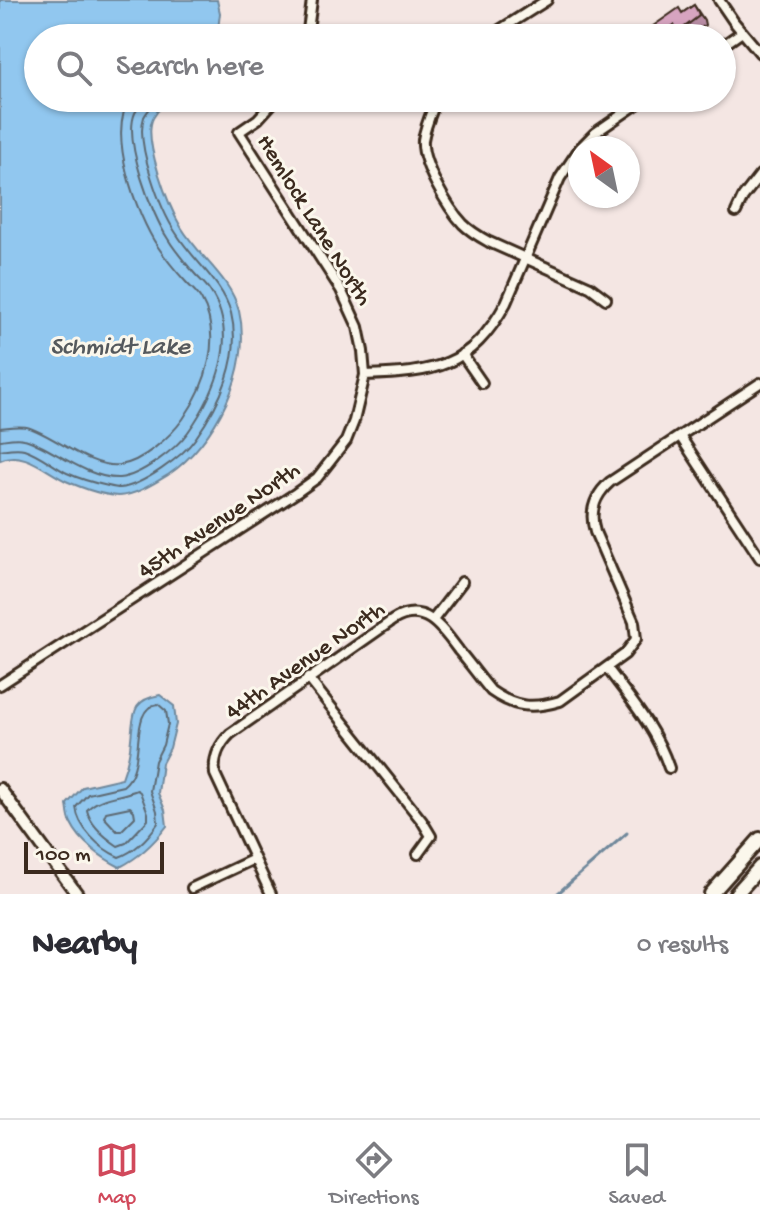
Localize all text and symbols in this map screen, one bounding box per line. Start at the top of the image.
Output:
search box [24,24,736,112]
icon: search [52,46,96,90]
text: Search here [116,51,264,86]
street label: Hemlock Lane North [249,130,377,312]
north arrow [568,136,640,208]
water label: Schmidt Lake [50,333,192,364]
street label: 45th Avenue North [133,457,307,587]
street label: 44th Avenue North [221,596,392,728]
scale bar [24,838,164,874]
text: 100 m [36,843,91,869]
text: Nearby [32,926,137,966]
text: 0 results [637,931,728,962]
tab: Map [95,1138,139,1212]
tab: Directions [329,1138,419,1212]
tab: Saved [609,1138,665,1212]

